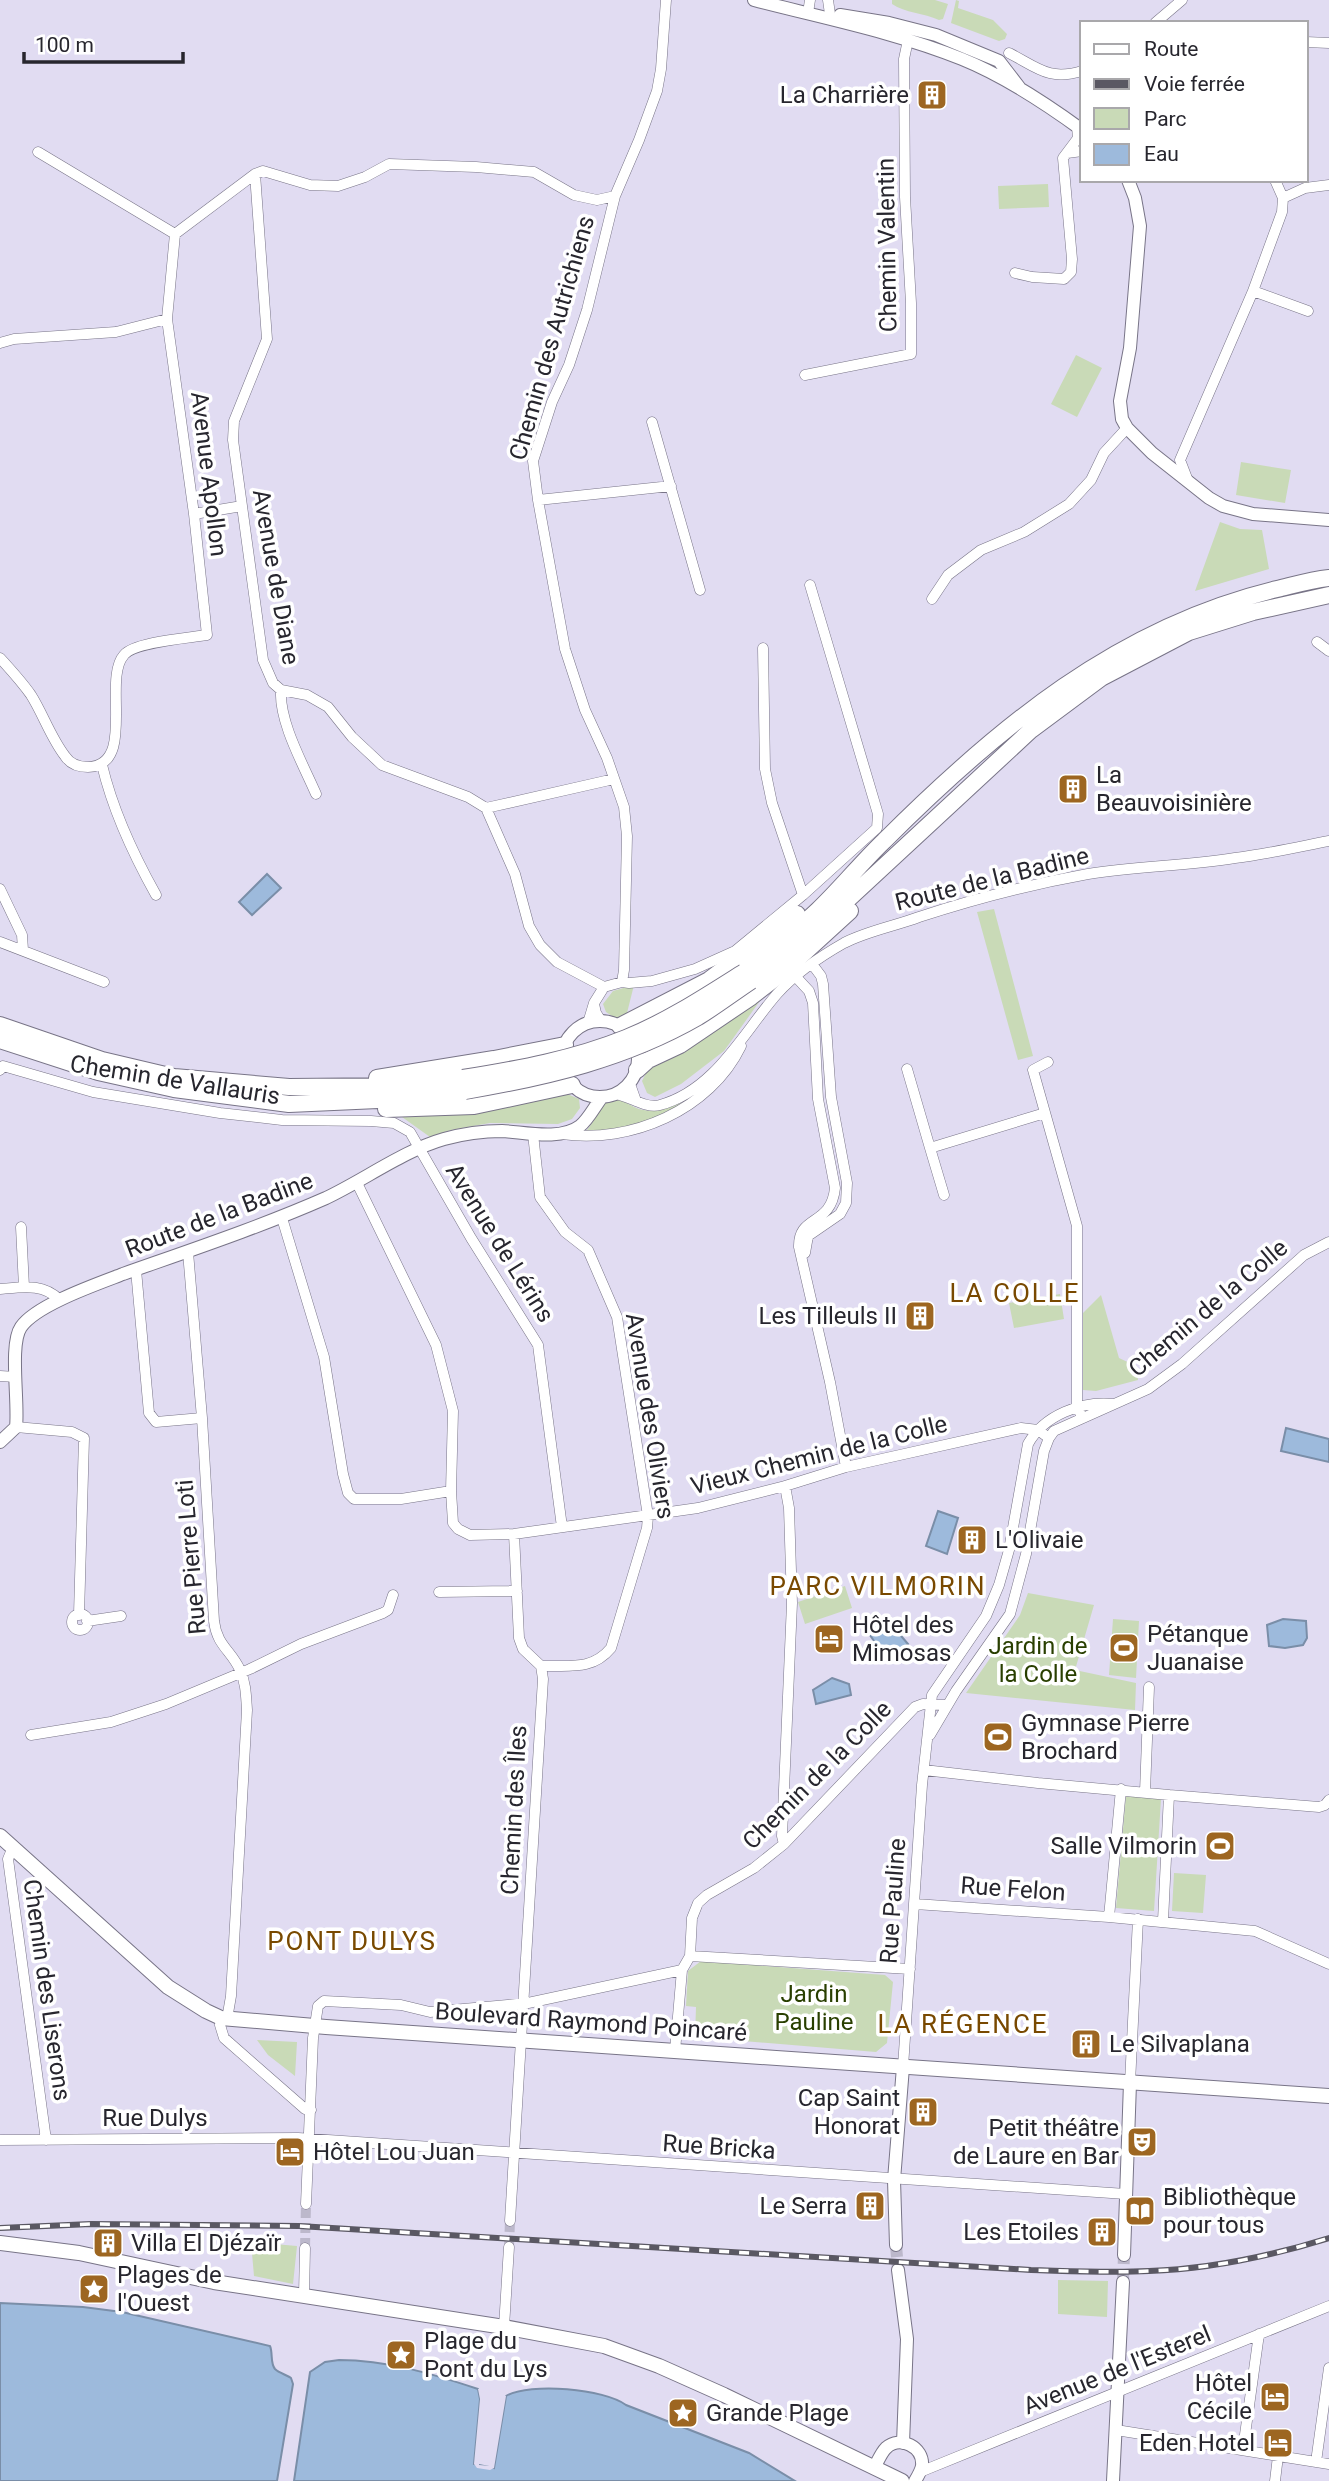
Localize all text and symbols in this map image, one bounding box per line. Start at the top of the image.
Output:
scale bar [24,21,184,65]
legend [1080,21,1308,182]
text: 100 m [35,33,94,57]
text: Route [1144,37,1199,61]
text: Voie ferrée [1144,72,1245,96]
building icon: La Charrière [915,78,949,112]
place label: La Charrière [780,81,909,109]
text: Parc [1144,107,1186,131]
text: Eau [1144,142,1179,166]
street label: Chemin Valentin [871,158,903,332]
street label: Chemin des Autrichiens [504,213,600,463]
street label: Avenue Apollon [185,390,233,558]
street label: Avenue de Diane [247,487,305,667]
place label: La Beauvoisinière [1096,761,1252,817]
building icon: La Beauvoisinière [1056,772,1090,806]
street label: Route de la Badine [892,841,1092,917]
street label: Chemin de Vallauris [68,1050,282,1110]
street label: Avenue de Lérins [440,1158,560,1328]
street label: Route de la Badine [121,1166,317,1264]
street label: Chemin de la Colle [1123,1234,1293,1382]
district label: LA COLLE [949,1278,1081,1308]
building icon: Les Tilleuls II [903,1299,937,1333]
place label: Les Tilleuls II [758,1302,897,1330]
street label: Avenue des Oliviers [620,1311,680,1521]
street label: Vieux Chemin de la Colle [688,1410,950,1500]
street label: Rue Pierre Loti [170,1478,212,1636]
building icon: L'Olivaie [955,1523,989,1557]
place label: L'Olivaie [995,1526,1083,1554]
district label: PARC VILMORIN [770,1571,986,1601]
place label: Hôtel des Mimosas [852,1611,954,1667]
place label: Pétanque Juanaise [1147,1620,1248,1676]
hotel icon: Hôtel des Mimosas [812,1622,846,1656]
sports icon: Pétanque Juanaise [1107,1631,1141,1665]
park label: Jardin de la Colle [988,1632,1088,1688]
street label: Chemin de la Colle [737,1695,897,1855]
place label: Gymnase Pierre Brochard [1021,1709,1190,1765]
sports icon: Gymnase Pierre Brochard [981,1720,1015,1754]
street label: Chemin des Îles [496,1725,532,1895]
sports icon: Salle Vilmorin [1203,1829,1237,1863]
place label: Salle Vilmorin [1050,1832,1197,1860]
street label: Rue Pauline [875,1837,911,1965]
street label: Rue Felon [960,1871,1066,1907]
street label: Chemin des Liserons [18,1877,76,2103]
district label: PONT DULYS [267,1926,437,1956]
park label: Jardin Pauline [775,1980,853,2036]
street label: Boulevard Raymond Poincaré [434,1997,748,2047]
district label: LA RÉGENCE [877,2009,1049,2039]
building icon: Le Silvaplana [1069,2027,1103,2061]
place label: Le Silvaplana [1109,2030,1250,2058]
place label: Cap Saint Honorat [798,2084,900,2140]
building icon: Cap Saint Honorat [906,2095,940,2129]
street label: Rue Dulys [102,2104,208,2132]
place label: Petit théâtre de Laure en Bar [953,2114,1119,2170]
theatre icon: Petit théâtre de Laure en Bar [1125,2125,1159,2159]
street label: Rue Bricka [661,2129,777,2165]
hotel icon: Hôtel Lou Juan [273,2135,307,2169]
place label: Hôtel Lou Juan [313,2138,475,2166]
place label: Bibliothèque pour tous [1163,2183,1296,2239]
building icon: Le Serra [853,2189,887,2223]
place label: Le Serra [760,2192,847,2220]
library icon: Bibliothèque pour tous [1123,2194,1157,2228]
building icon: Les Etoiles [1085,2215,1119,2249]
place label: Les Etoiles [963,2218,1079,2246]
building icon: Villa El Djézaïr [91,2226,125,2260]
place label: Villa El Djézaïr [131,2229,281,2257]
place label: Plages de l'Ouest [117,2261,222,2317]
place icon: Plages de l'Ouest [77,2272,111,2306]
street label: Avenue de l'Esterel [1019,2320,1215,2420]
place label: Plage du Pont du Lys [424,2327,548,2383]
place icon: Plage du Pont du Lys [384,2338,418,2372]
place label: Hôtel Cécile [1187,2369,1252,2425]
hotel icon: Hôtel Cécile [1258,2380,1292,2414]
place icon: Grande Plage [666,2396,700,2430]
place label: Grande Plage [706,2399,849,2427]
hotel icon: Eden Hotel [1261,2426,1295,2460]
place label: Eden Hotel [1139,2429,1255,2457]

